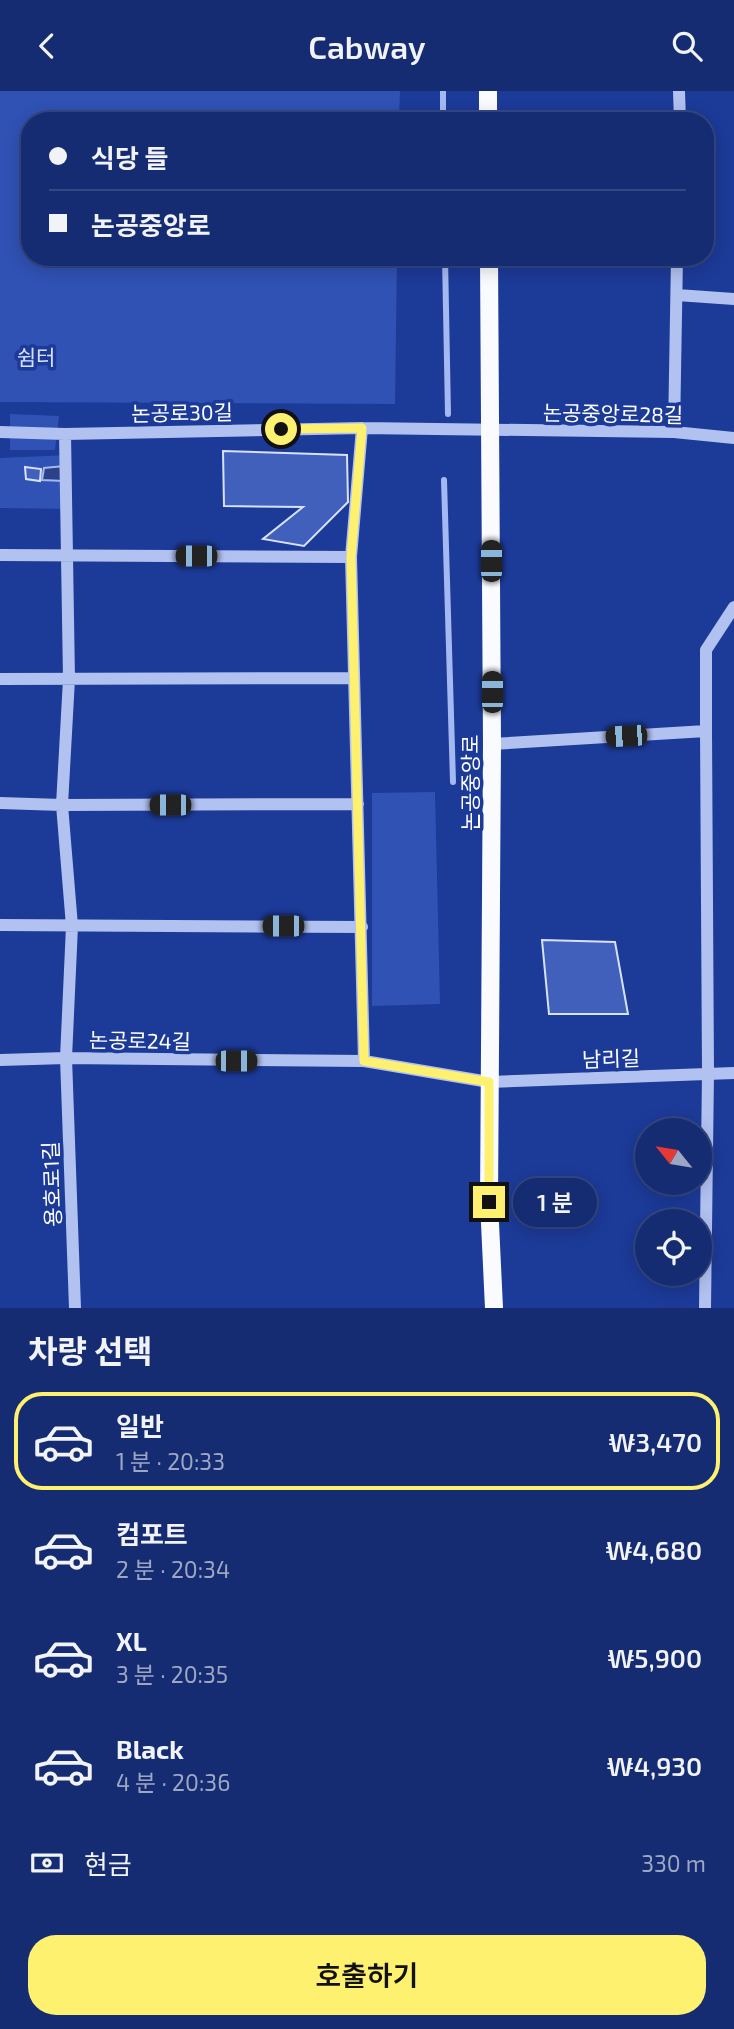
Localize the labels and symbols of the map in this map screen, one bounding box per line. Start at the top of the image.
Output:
park label: 쉼터 [17,344,55,369]
street label: 논공로30길 [131,399,233,425]
street label: 논공중앙로28길 [543,399,683,427]
route start [265,413,297,445]
car [481,540,502,582]
car [176,546,218,567]
car [482,671,503,713]
car [605,724,648,748]
street label: 논공중앙로 [457,735,482,831]
car [150,795,192,816]
car [263,916,305,937]
street label: 논공로24길 [89,1027,191,1053]
street label: 남리길 [582,1044,640,1072]
car [216,1051,258,1072]
north arrow [635,1118,712,1195]
street label: 용호로1길 [37,1141,65,1227]
callout: 1 분 [514,1177,598,1227]
route end [473,1186,505,1218]

